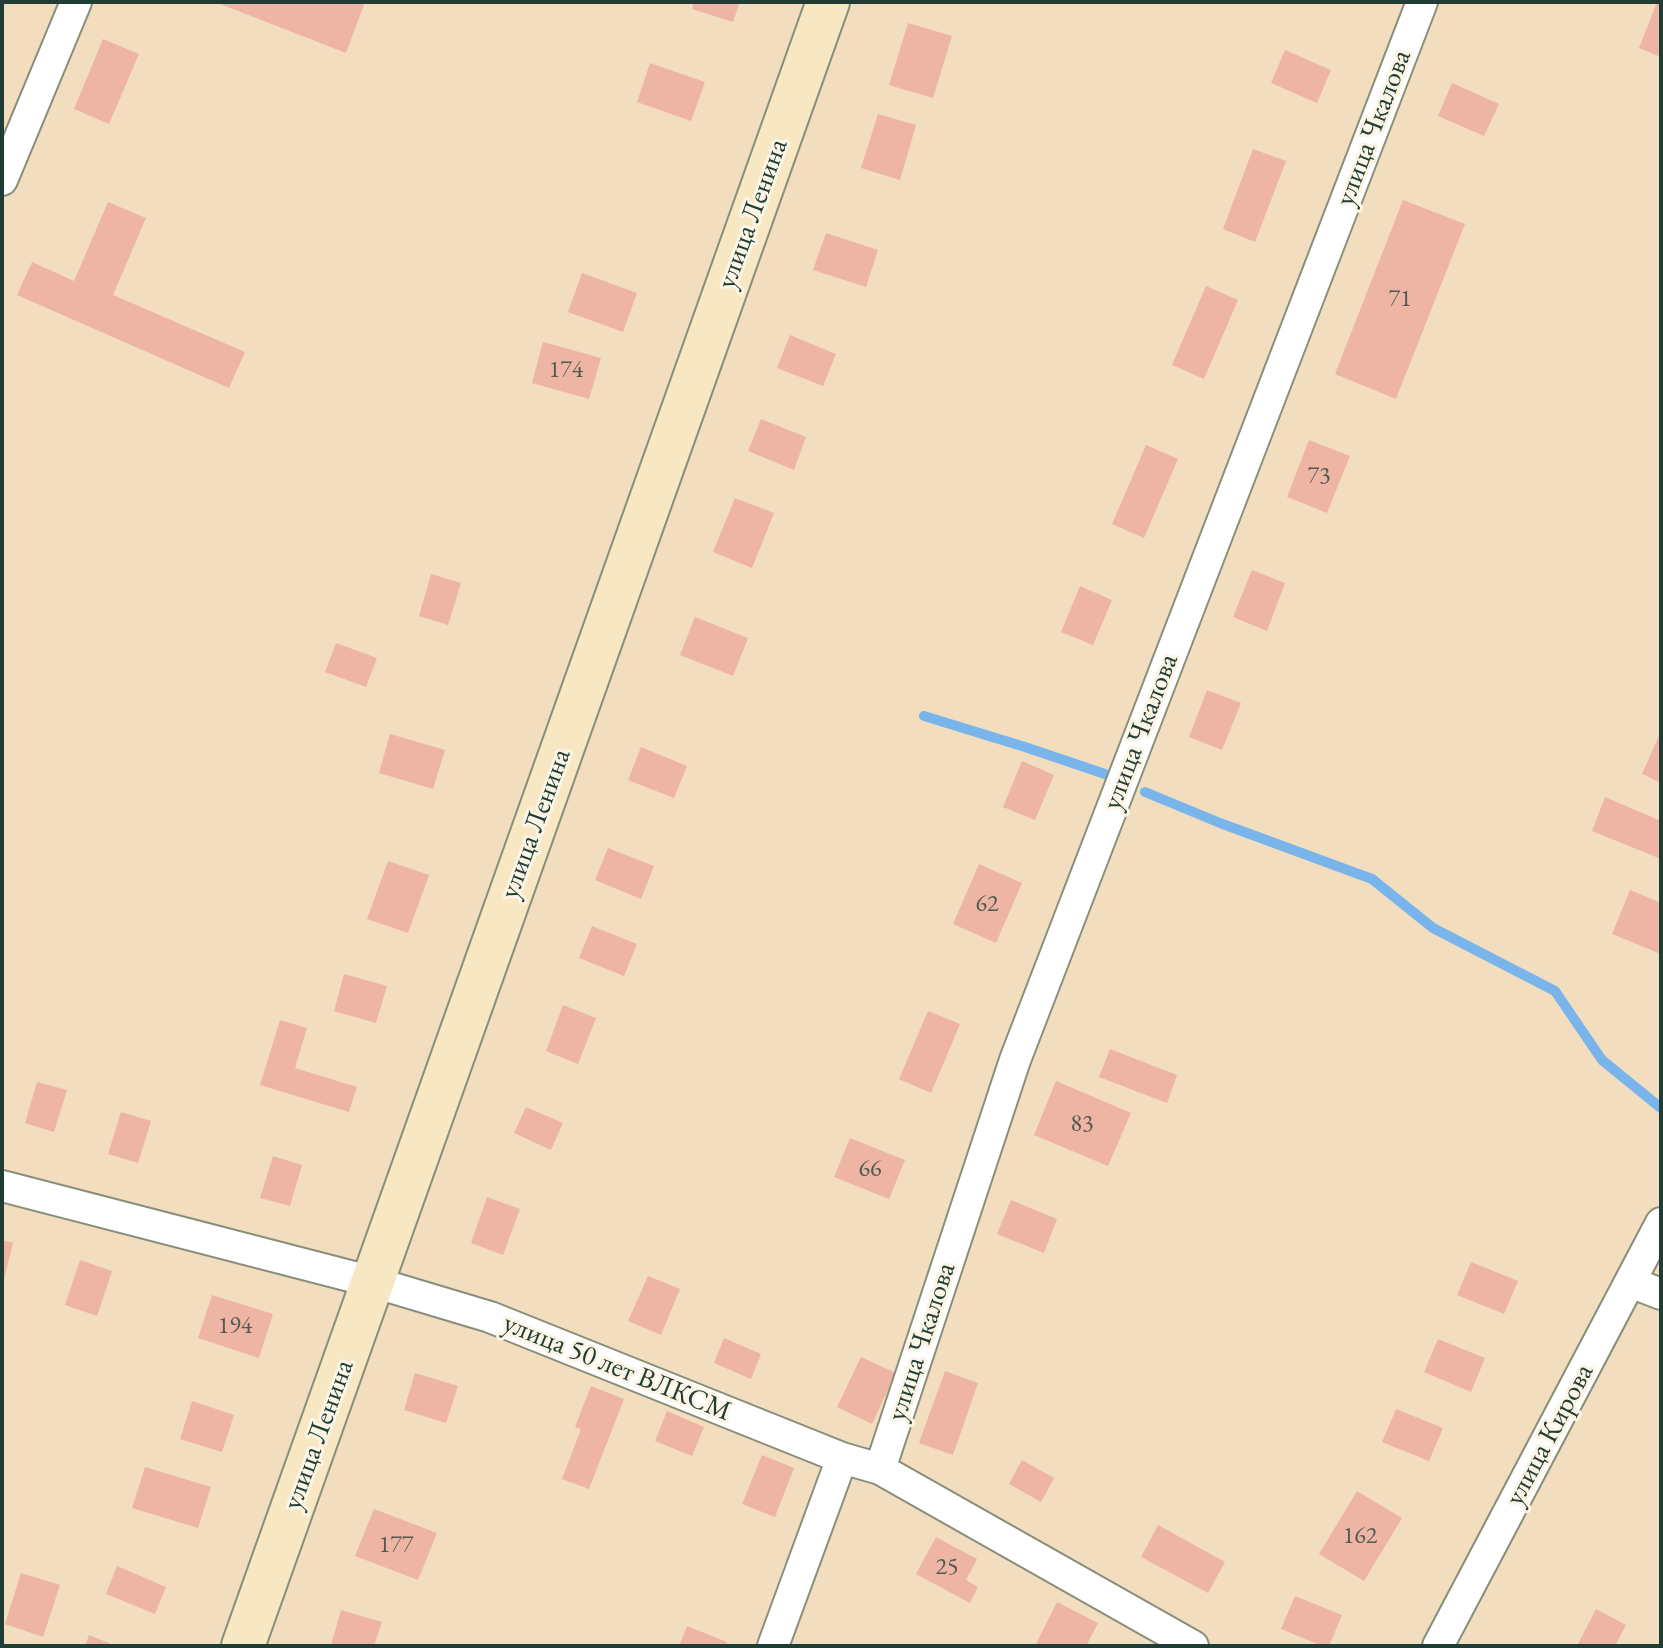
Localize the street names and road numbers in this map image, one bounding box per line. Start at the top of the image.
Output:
street label: улица Чкалова [1329,45,1419,211]
street label: улица Ленина [710,135,796,293]
street label: улица Чкалова [1096,649,1186,815]
street label: улица Ленина [493,745,579,903]
street label: улица Чкалова [881,1259,963,1425]
street label: улица 50 лет ВЛКСМ [498,1307,736,1429]
street label: улица Ленина [276,1356,362,1514]
street label: улица Кирова [1499,1358,1601,1512]

